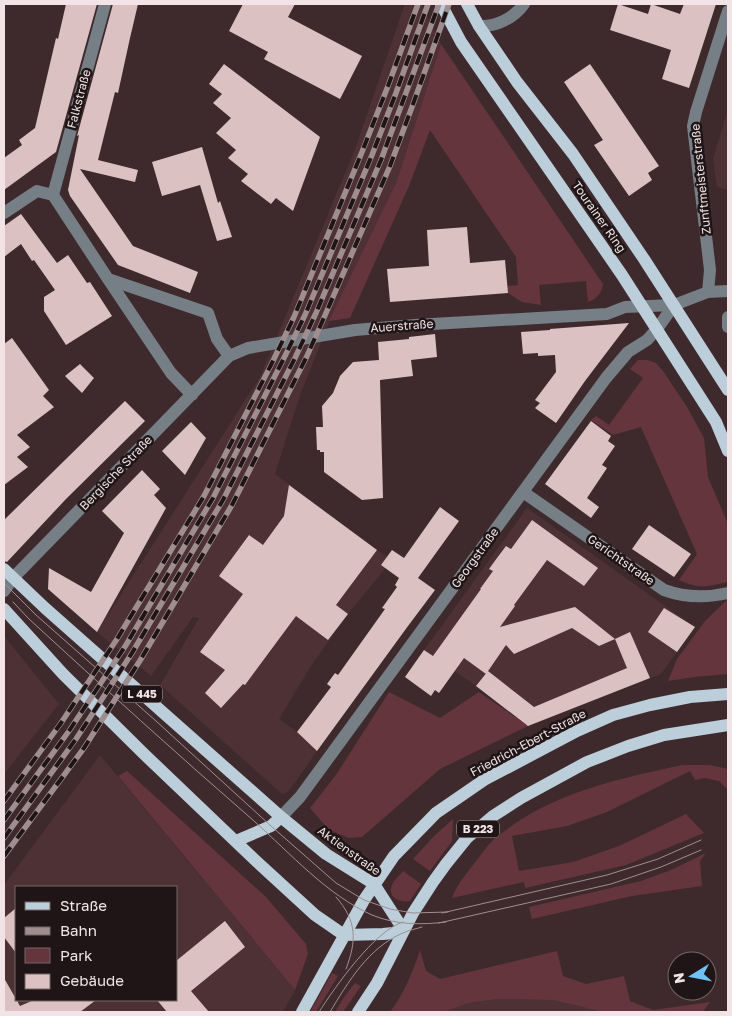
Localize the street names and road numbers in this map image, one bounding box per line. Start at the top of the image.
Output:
street label: Falkstraße [63,68,94,130]
street label: Zunftmeisterstraße [687,123,714,235]
street label: Tourainer Ring [569,178,630,255]
street label: Auerstraße [370,316,434,335]
street label: Bergische Straße [76,432,155,513]
street label: Georgstraße [448,525,502,591]
street label: Gerichtstraße [585,531,658,588]
road number: L 445 [122,686,162,702]
street label: Friedrich-Ebert-Straße [467,706,588,779]
road number: B 223 [457,821,499,838]
street label: Aktienstraße [315,823,384,878]

